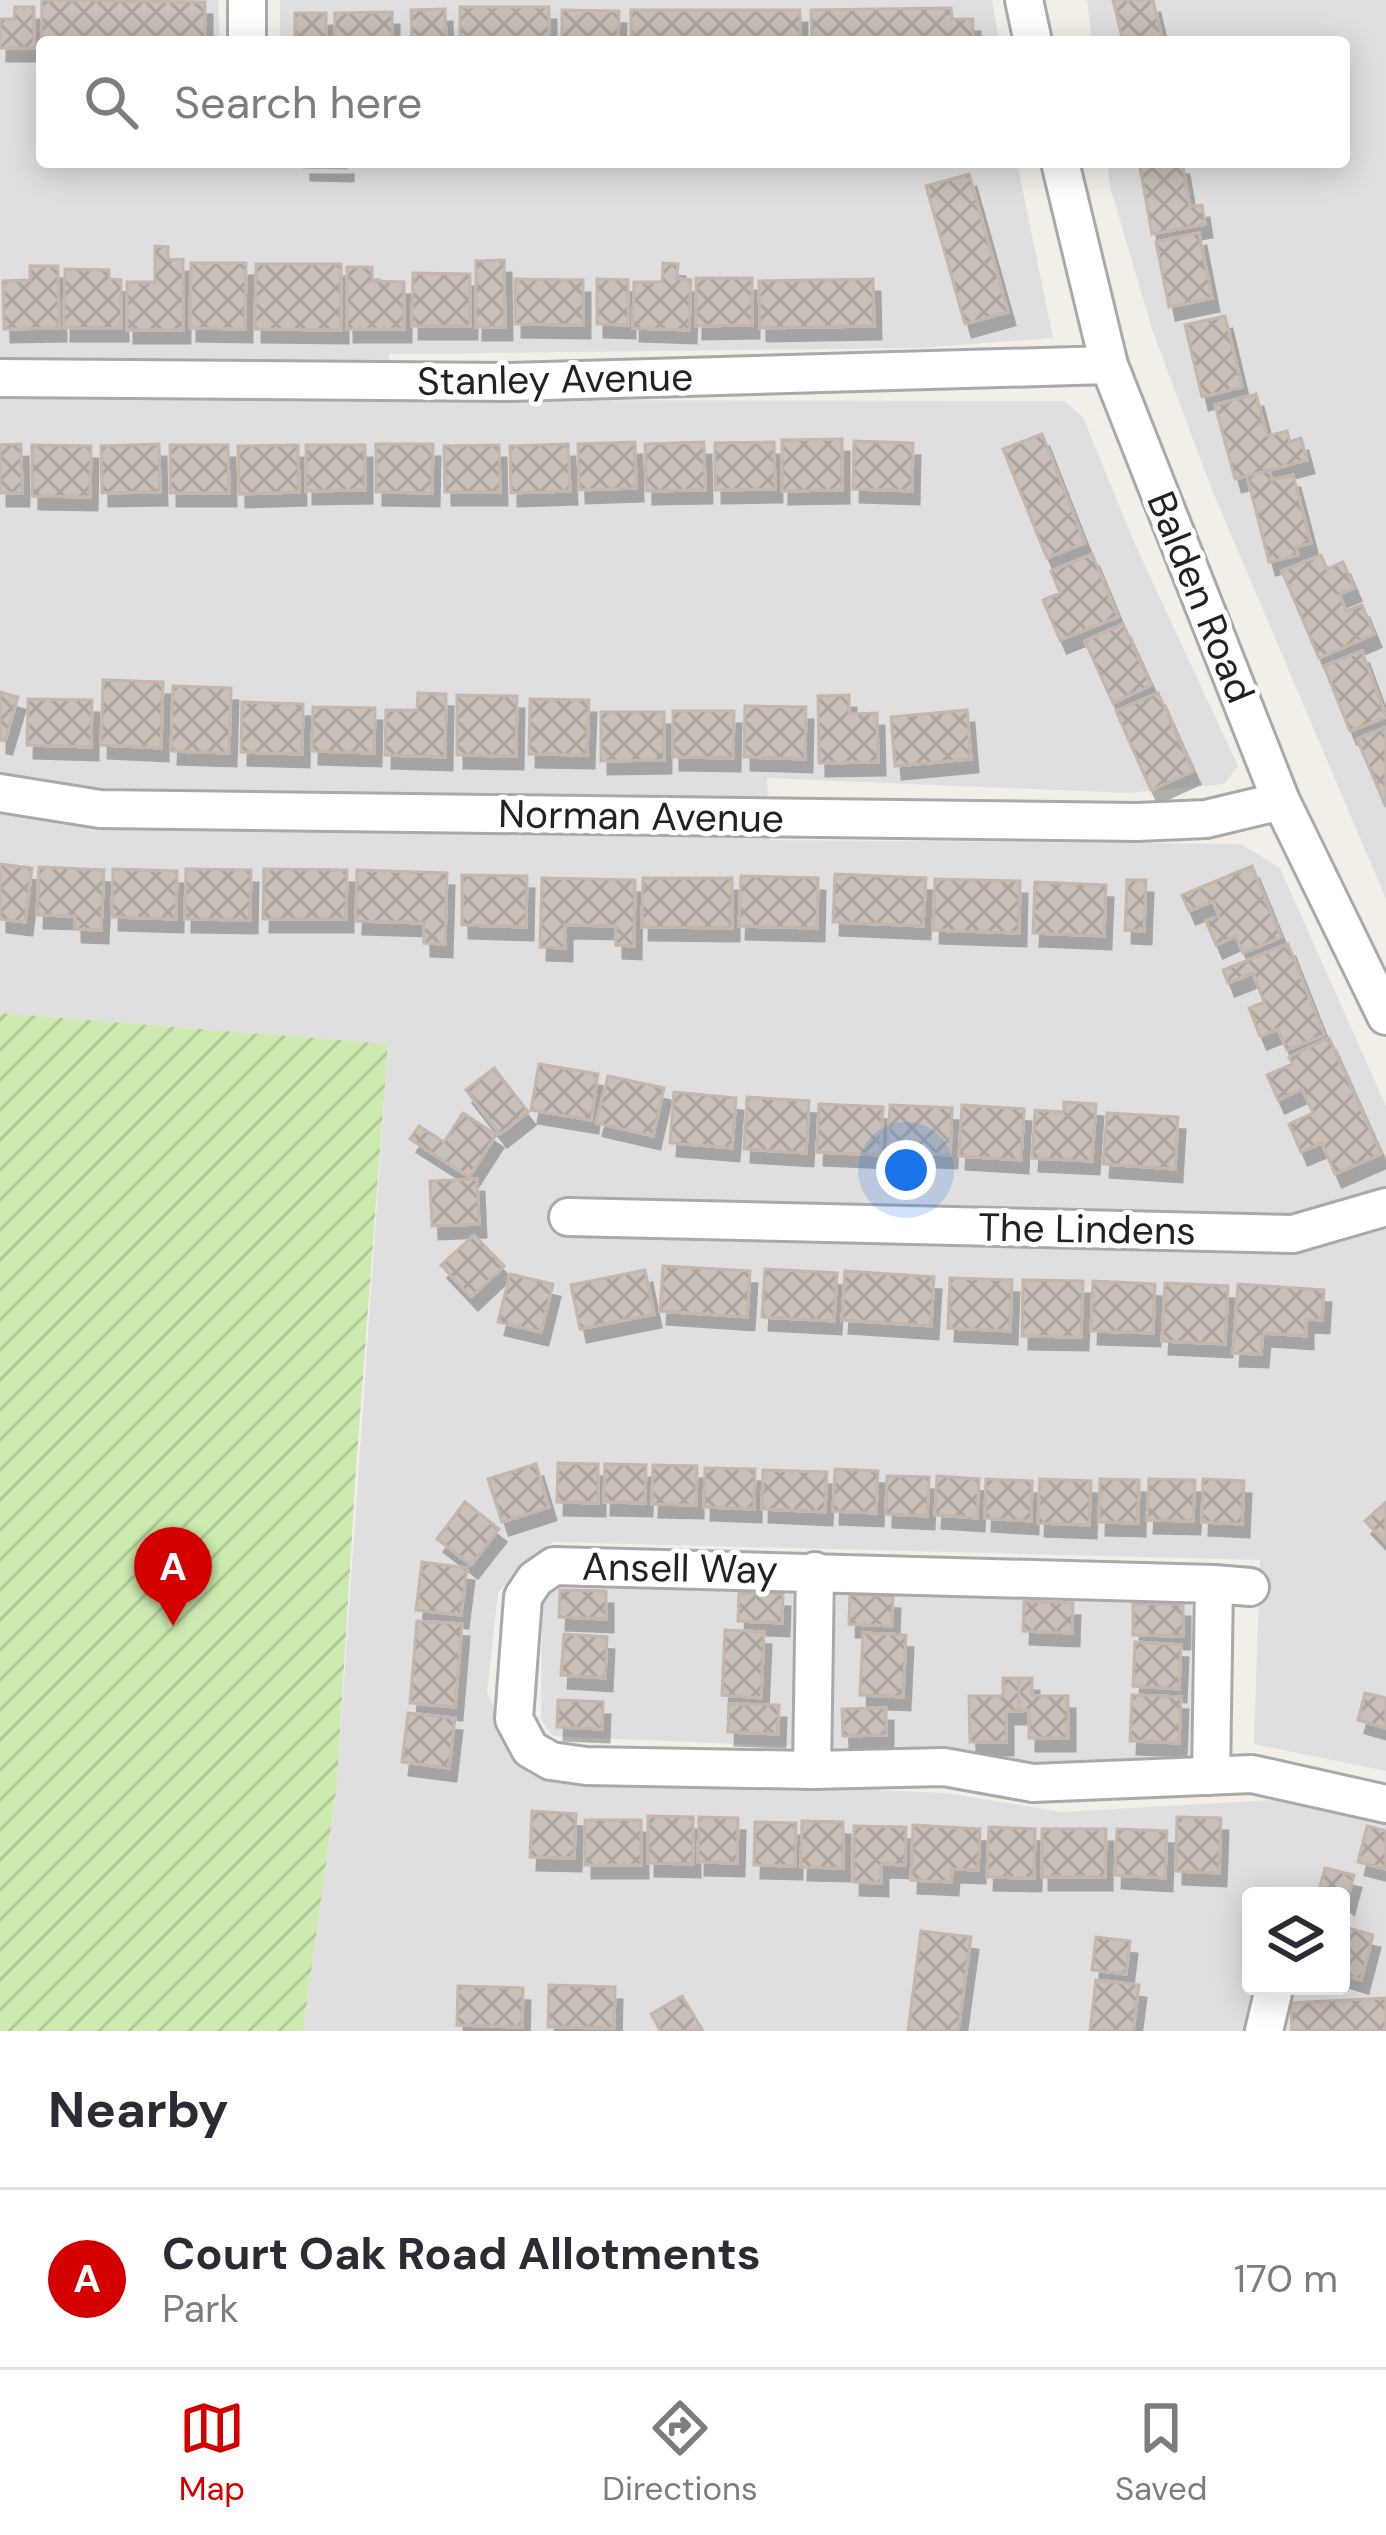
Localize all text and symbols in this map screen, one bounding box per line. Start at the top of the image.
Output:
search box [36,36,1350,168]
icon: search [78,69,144,135]
text: Search here [174,73,422,132]
street label: Stanley Avenue [416,351,694,407]
street label: Balden Road [1135,484,1267,710]
street label: Norman Avenue [498,788,784,844]
your location [876,1140,936,1200]
street label: The Lindens [978,1202,1196,1256]
pin: A [134,1527,212,1626]
street label: Ansell Way [582,1541,778,1595]
map controls [1242,1887,1350,1995]
button: layers [1242,1887,1350,1995]
text: Nearby [48,2076,229,2143]
text: Court Oak Road Allotments [162,2224,761,2283]
text: A [73,2253,101,2304]
text: 170 m [1234,2253,1338,2304]
text: Park [162,2283,239,2334]
tab: Map [179,2395,245,2510]
tab: Directions [602,2395,758,2510]
tab: Saved [1115,2395,1207,2510]

